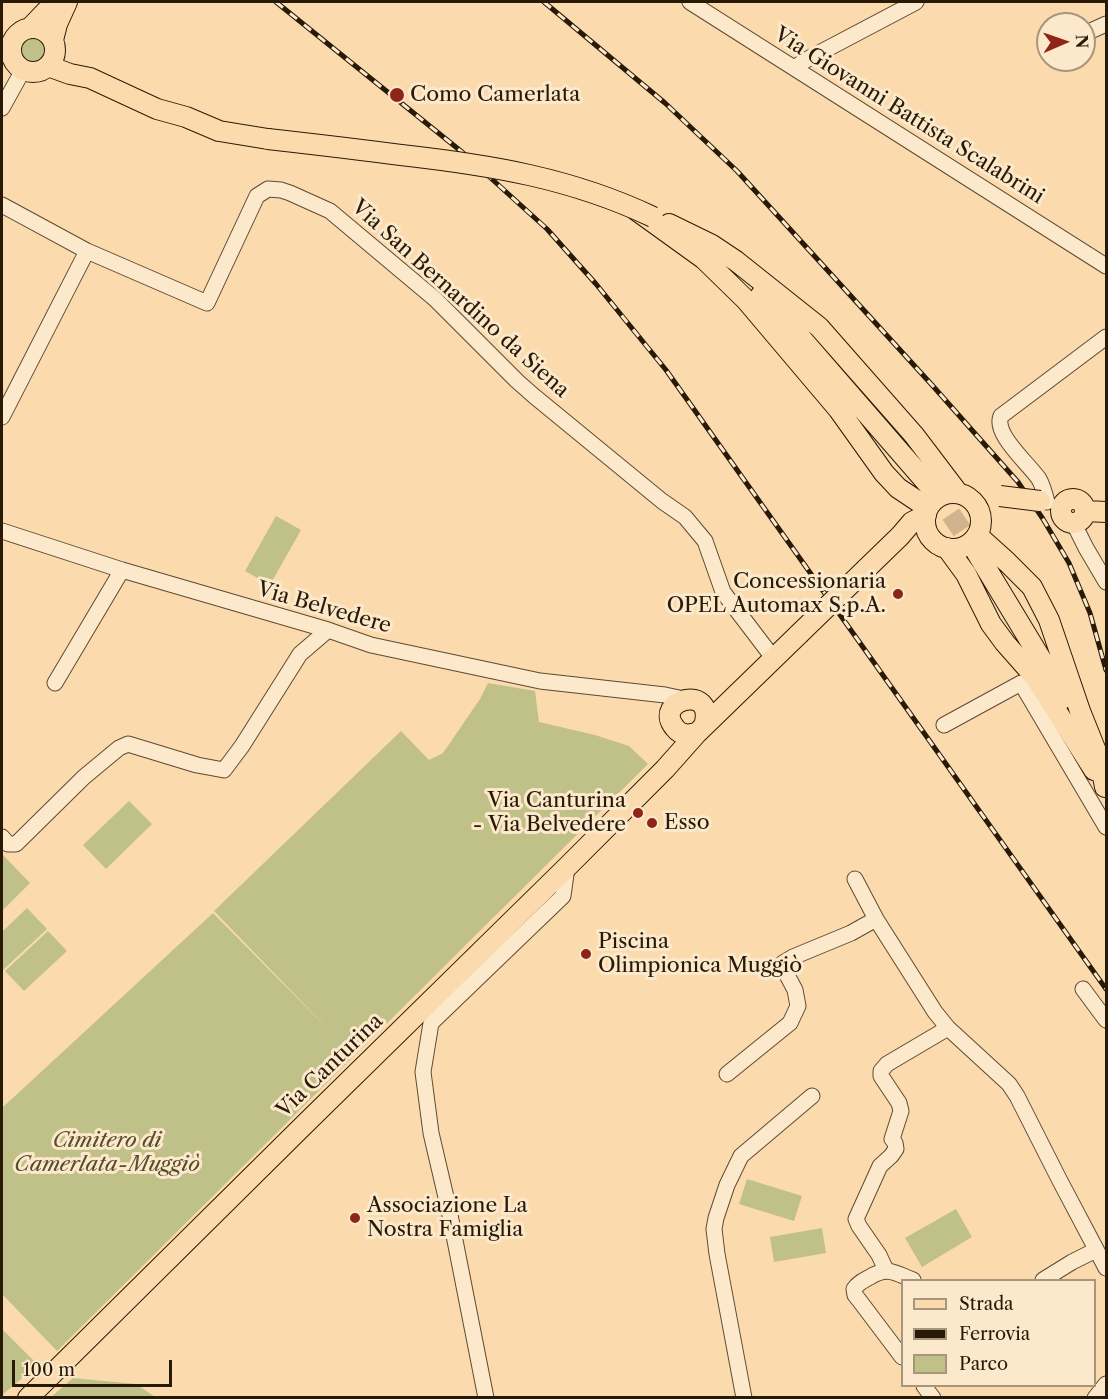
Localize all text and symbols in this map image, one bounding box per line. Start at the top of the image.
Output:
north arrow [1036,12,1096,72]
street label: Via Giovanni Battista Scalabrini [769,22,1049,210]
text: N [1072,34,1092,49]
place label: Como Camerlata [410,82,580,108]
marker: Como Camerlata [388,86,406,104]
street label: Via San Bernardino da Siena [346,195,574,403]
place label: Concessionaria OPEL Automax S.p.A. [667,569,886,619]
street label: Via Belvedere [254,577,394,639]
marker: Concessionaria OPEL Automax S.p.A. [891,587,905,601]
place label: Via Canturina - Via Belvedere [473,788,626,838]
marker: Via Canturina - Via Belvedere [631,806,645,820]
place label: Esso [664,810,710,836]
marker: Esso [645,816,659,830]
place label: Piscina Olimpionica Muggiò [598,929,802,979]
marker: Piscina Olimpionica Muggiò [579,947,593,961]
street label: Via Canturina [271,1009,389,1123]
park label: Cimitero di Camerlata-Muggiò [14,1128,200,1178]
place label: Associazione La Nostra Famiglia [367,1193,528,1243]
marker: Associazione La Nostra Famiglia [348,1211,362,1225]
legend [901,1279,1096,1387]
text: Strada [959,1293,1014,1315]
text: Ferrovia [959,1323,1030,1345]
scale bar [15,1348,176,1386]
text: Parco [959,1353,1008,1375]
text: 100 m [23,1359,75,1381]

